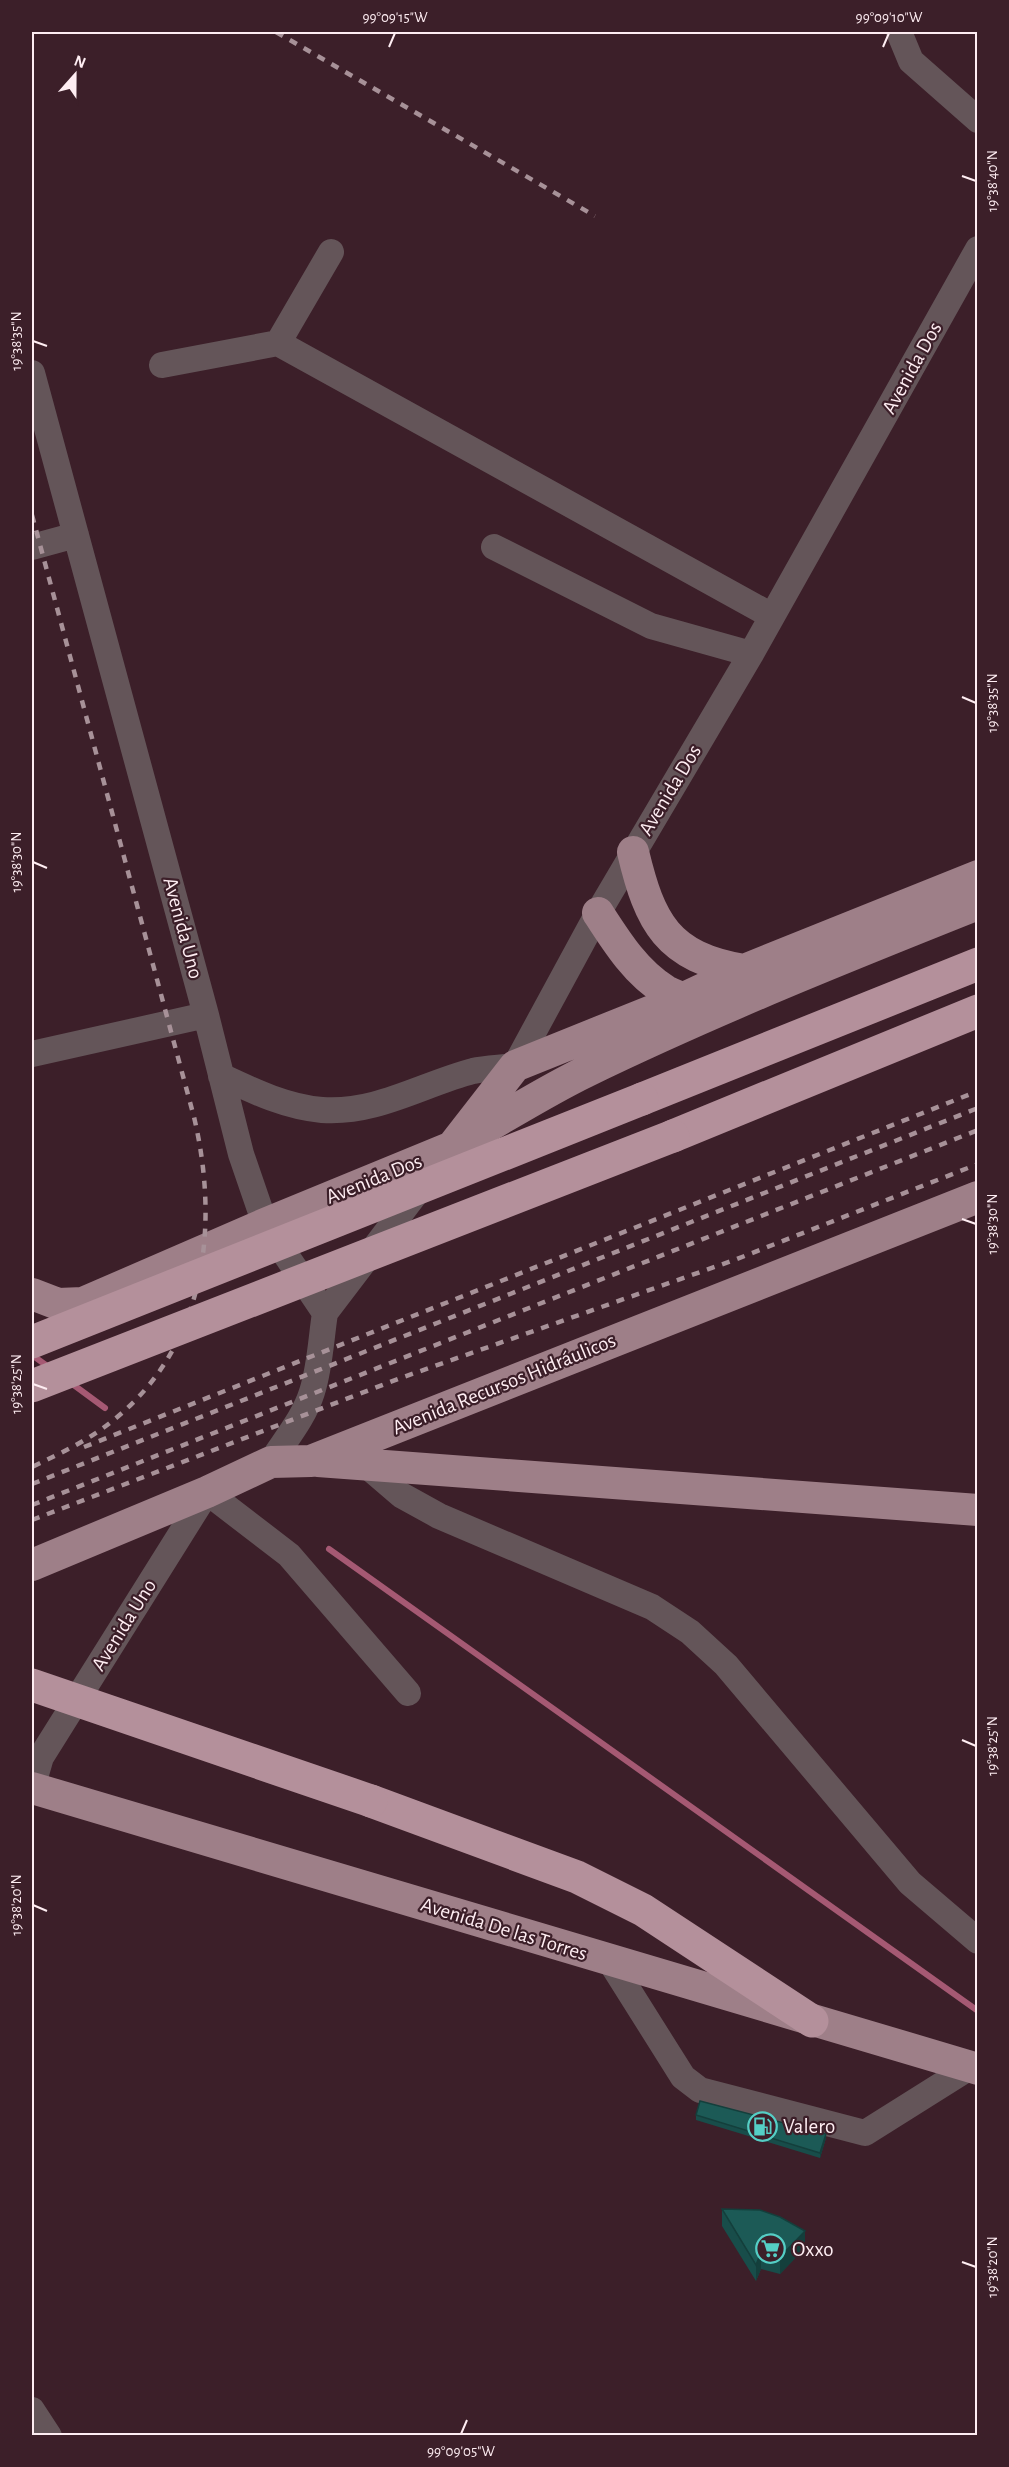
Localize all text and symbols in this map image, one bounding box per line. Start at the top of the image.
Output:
text: 99°09'15"W [362,10,428,25]
text: 99°09'10"W [856,10,923,25]
north arrow [45,45,105,105]
text: N [72,52,88,71]
text: 19°38'40"N [985,150,1000,212]
text: 19°38'35"N [9,311,24,371]
street label: Avenida Dos [878,318,946,418]
text: 19°38'35"N [985,673,1000,733]
street label: Avenida Dos [635,741,705,839]
text: 19°38'30"N [9,832,24,892]
street label: Avenida Uno [159,875,207,981]
street label: Avenida Dos [323,1150,425,1208]
text: 19°38'30"N [985,1194,1000,1254]
street label: Avenida Recursos Hidráulicos [389,1330,619,1438]
text: 19°38'25"N [9,1354,24,1414]
street label: Avenida Uno [88,1575,160,1675]
text: 19°38'25"N [985,1716,1000,1776]
text: 19°38'20"N [9,1874,24,1936]
street label: Avenida De las Torres [418,1894,590,1964]
fuel station icon: Valero [746,2110,778,2142]
place label: Valero [783,2116,835,2137]
supermarket icon: Oxxo [755,2233,787,2265]
text: 19°38'20"N [985,2236,1000,2298]
place label: Oxxo [792,2239,834,2260]
text: 99°09'05"W [427,2444,496,2459]

